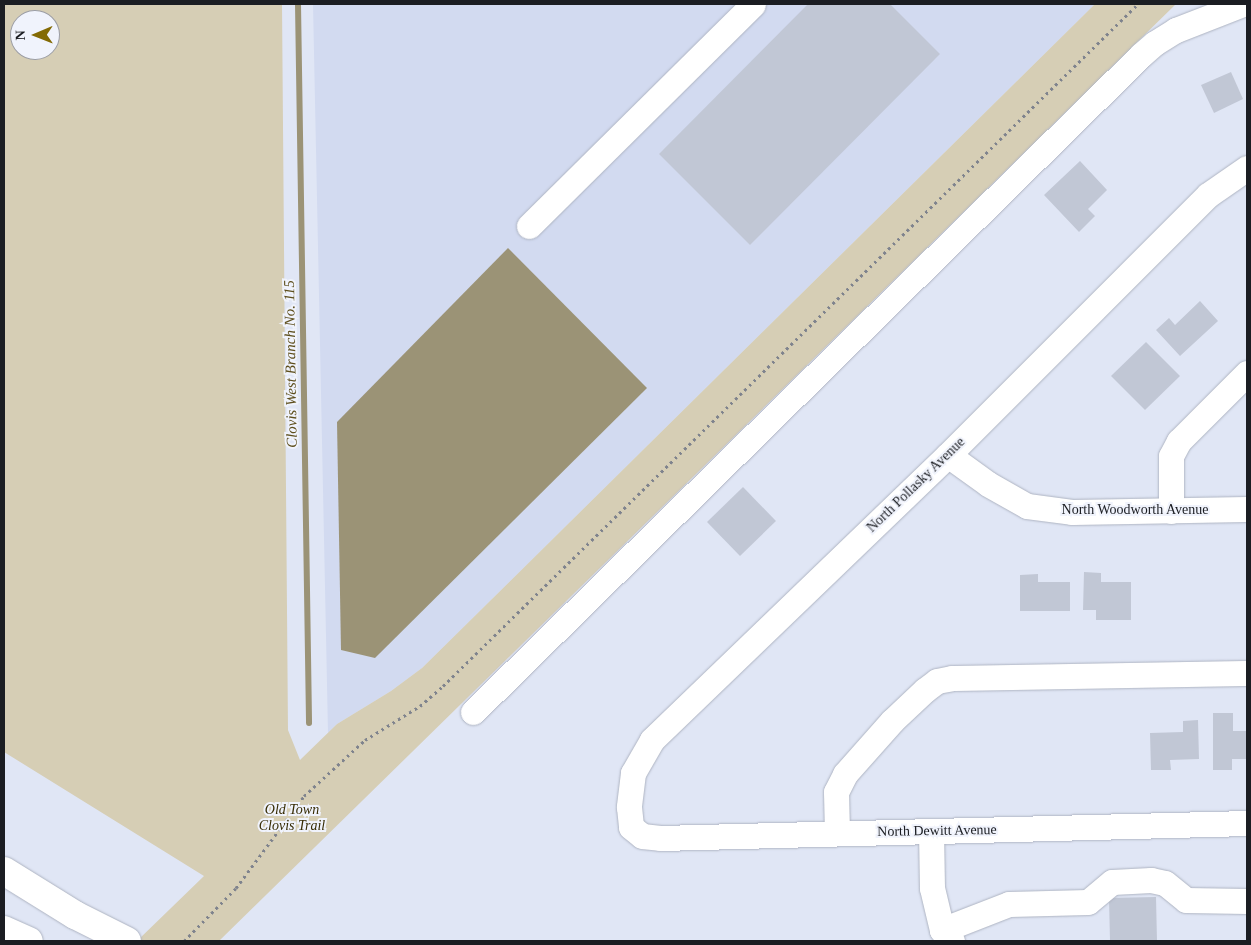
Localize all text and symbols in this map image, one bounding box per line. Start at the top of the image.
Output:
north arrow [10,10,60,60]
text: N [13,30,28,40]
water label: Clovis West Branch No. 115 [281,280,301,448]
street label: North Pollasky Avenue [863,434,969,536]
street label: North Woodworth Avenue [1061,502,1209,518]
park label: Old Town Clovis Trail [259,802,325,834]
street label: North Dewitt Avenue [877,822,997,840]

